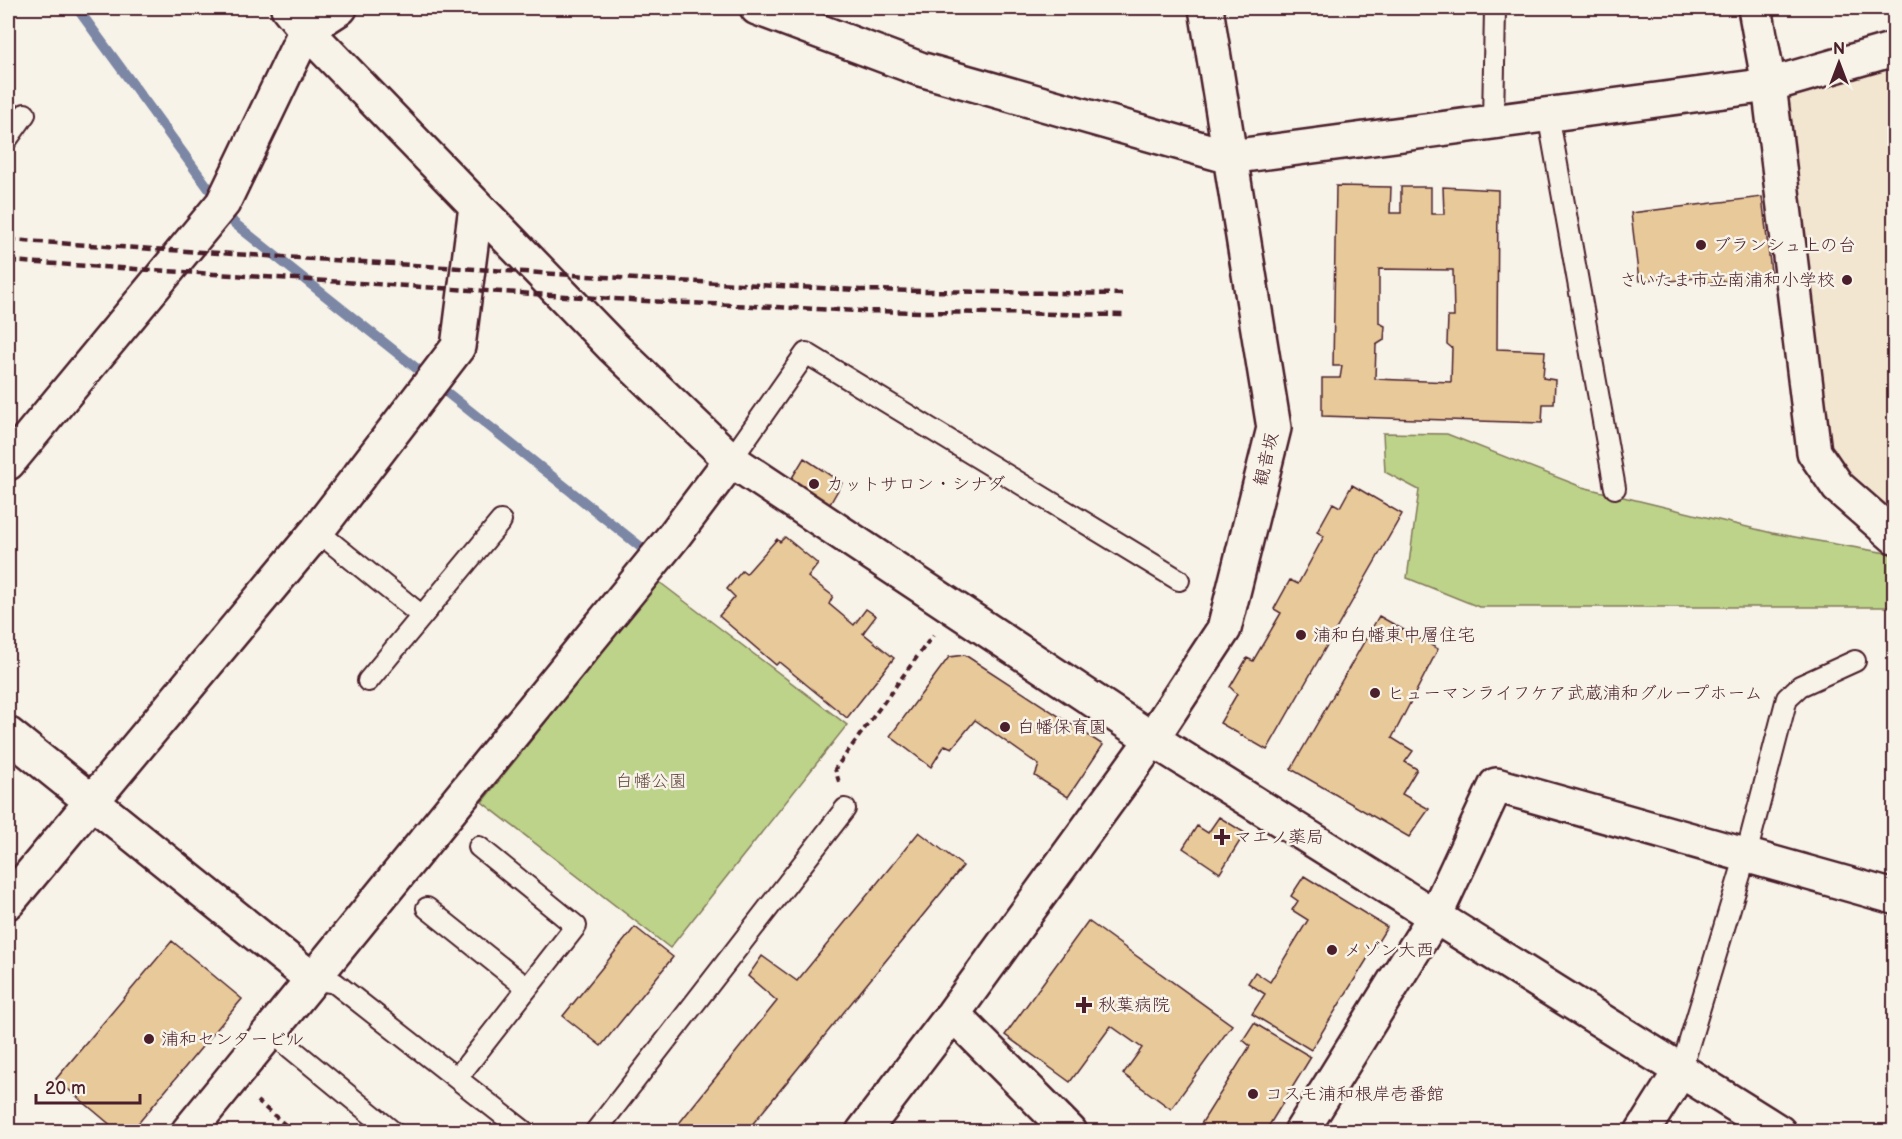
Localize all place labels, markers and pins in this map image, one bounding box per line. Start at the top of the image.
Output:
place label: ブランシュ上の台 [1713,235,1856,256]
marker: ブランシュ上の台 [1694,238,1708,252]
place label: さいたま市立南浦和小学校 [1620,270,1835,291]
marker: さいたま市立南浦和小学校 [1840,273,1854,287]
place label: カットサロン・シナダ [826,474,1005,495]
marker: カットサロン・シナダ [807,477,821,491]
place label: 浦和白幡東中層住宅 [1313,625,1475,646]
marker: 浦和白幡東中層住宅 [1294,628,1308,642]
place label: ヒューマンライフケア武蔵浦和グループホーム [1387,683,1762,704]
marker: ヒューマンライフケア武蔵浦和グループホーム [1368,686,1382,700]
place label: 白幡保育園 [1017,717,1107,738]
marker: 白幡保育園 [998,720,1012,734]
place label: マエノ薬局 [1234,827,1324,848]
marker: マエノ薬局 [1215,830,1229,844]
place label: メゾン大西 [1344,940,1434,961]
marker: メゾン大西 [1325,943,1339,957]
place label: 秋葉病院 [1098,995,1170,1016]
marker: 秋葉病院 [1075,996,1093,1014]
place label: 浦和センタービル [161,1029,304,1050]
marker: 浦和センタービル [142,1032,156,1046]
place label: コスモ浦和根岸壱番館 [1265,1084,1444,1105]
marker: コスモ浦和根岸壱番館 [1246,1087,1260,1101]

